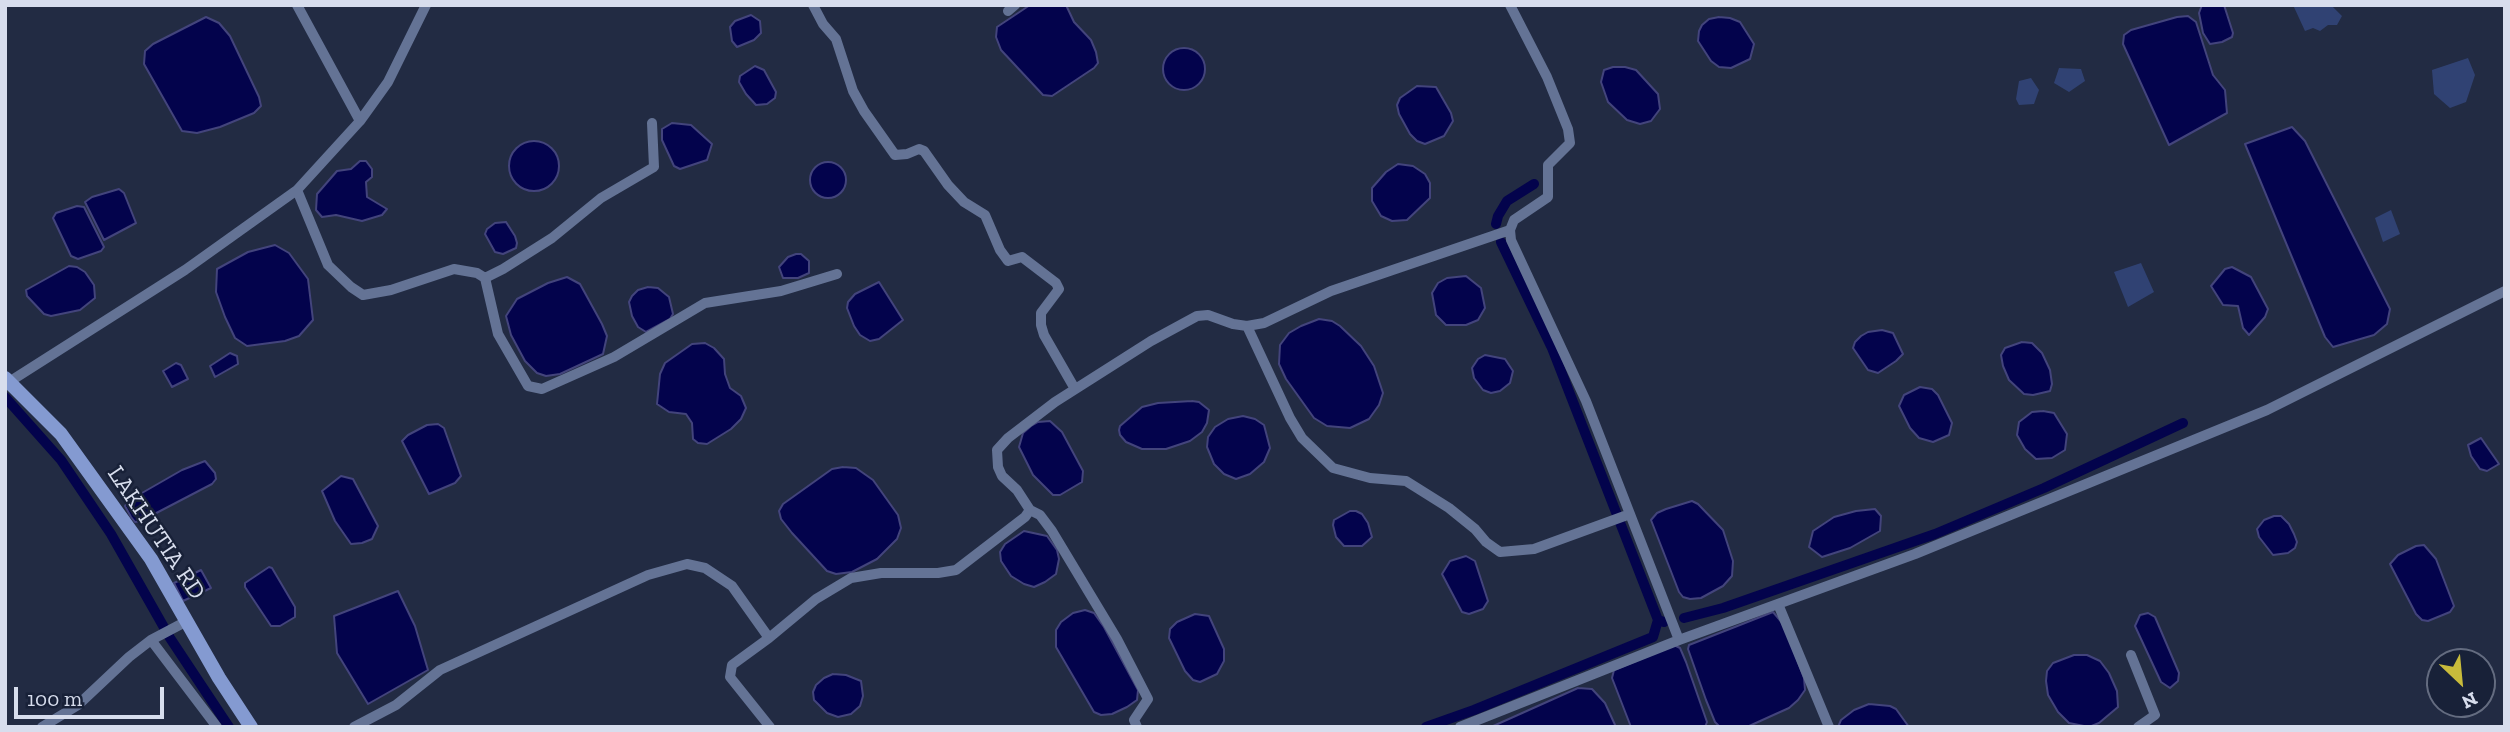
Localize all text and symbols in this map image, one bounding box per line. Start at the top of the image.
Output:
street label: LAKHUTIA RD [101,461,211,605]
north arrow [2426,648,2496,718]
scale bar [18,672,168,716]
text: 100 m [27,686,82,711]
text: N [2458,687,2481,714]

